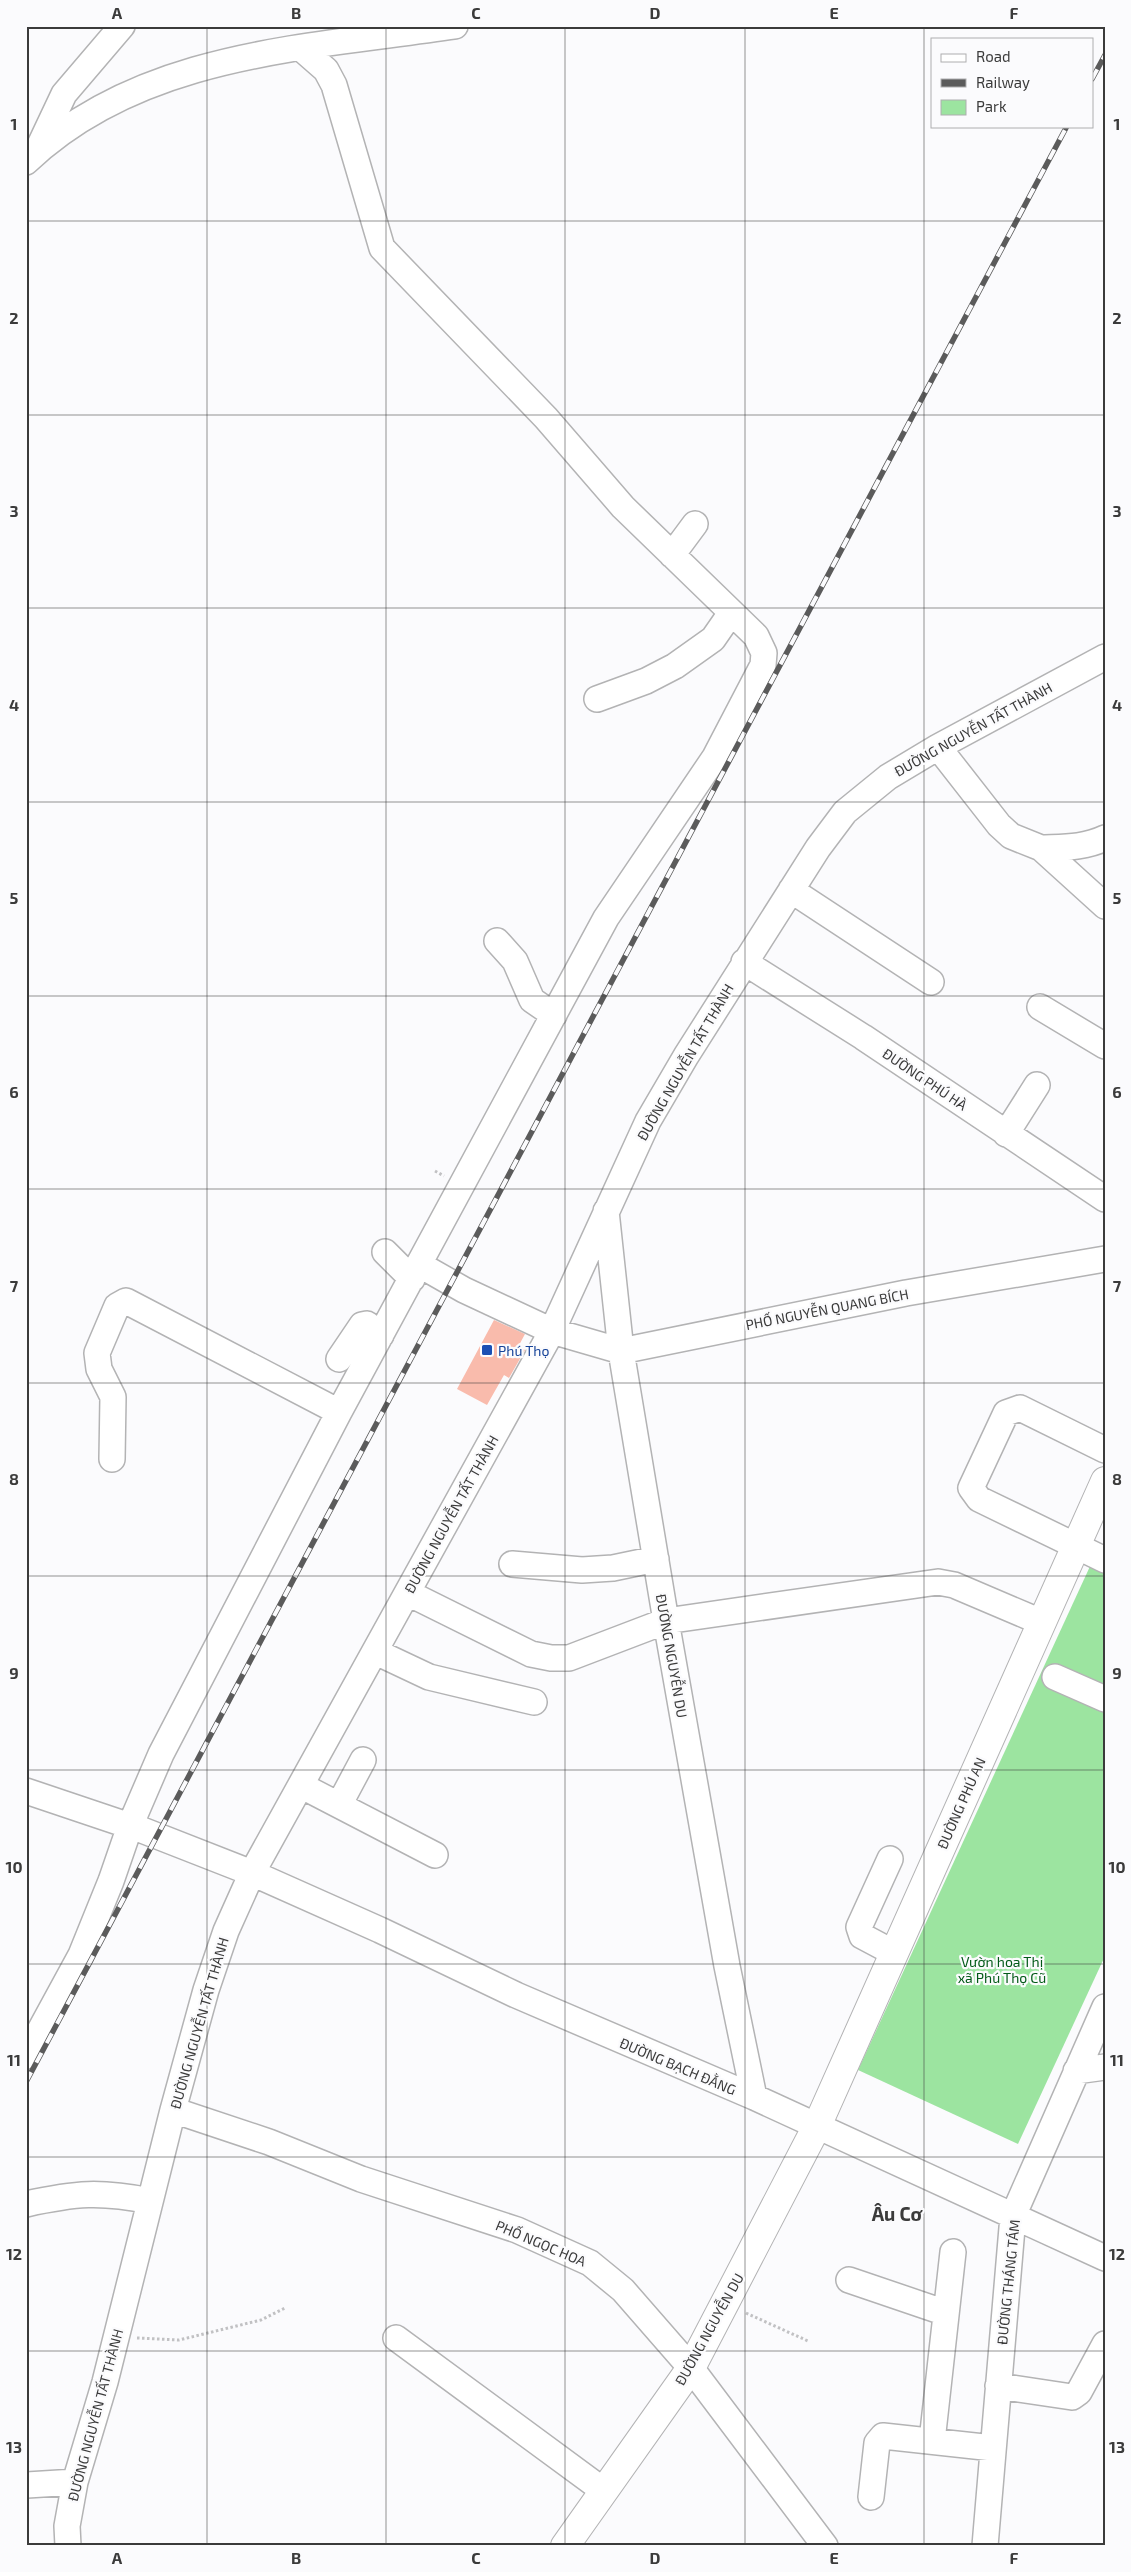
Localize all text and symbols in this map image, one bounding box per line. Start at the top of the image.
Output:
text: A [112,3,123,22]
text: B [291,3,301,22]
text: C [471,3,481,22]
text: D [650,3,661,22]
text: E [829,3,839,22]
text: F [1010,3,1019,22]
legend [931,38,1094,128]
text: Road [976,47,1011,65]
text: Railway [976,73,1030,91]
text: Park [976,97,1007,115]
text: 1 [11,114,17,133]
text: 1 [1114,114,1120,133]
text: 2 [9,308,19,327]
text: 2 [1112,308,1122,327]
text: 3 [9,501,19,520]
text: 3 [1112,501,1122,520]
street label: ĐƯỜNG NGUYỄN TẤT THÀNH [891,678,1055,780]
text: 4 [9,695,19,714]
text: 4 [1112,695,1122,714]
text: 5 [10,888,19,907]
text: 5 [1113,888,1122,907]
street label: ĐƯỜNG NGUYỄN TẤT THÀNH [632,980,737,1143]
street label: ĐƯỜNG PHÚ HÀ [879,1044,971,1114]
text: 6 [9,1082,19,1101]
text: 6 [1112,1082,1122,1101]
text: 7 [10,1276,19,1295]
text: 7 [1113,1276,1122,1295]
street label: PHỐ NGUYỄN QUANG BÍCH [744,1284,910,1333]
place label: Phú Thọ [498,1342,549,1359]
marker: Phú Thọ [480,1343,494,1357]
street label: ĐƯỜNG NGUYỄN TẤT THÀNH [400,1432,502,1596]
text: 8 [9,1469,19,1488]
text: 8 [1112,1469,1122,1488]
street label: ĐƯỜNG NGUYỄN DU [653,1593,692,1719]
text: 9 [9,1663,19,1682]
text: 9 [1112,1663,1122,1682]
street label: ĐƯỜNG PHÚ AN [933,1755,989,1851]
text: 10 [5,1857,23,1876]
text: 10 [1108,1857,1126,1876]
street label: ĐƯỜNG NGUYỄN TẤT THÀNH [165,1935,232,2111]
park label: Vườn hoa Thị xã Phú Thọ Cũ [958,1953,1046,1986]
street label: ĐƯỜNG BẠCH ĐẰNG [617,2034,739,2098]
text: 11 [7,2050,21,2069]
text: 11 [1110,2050,1124,2069]
district label: Âu Cơ [872,2202,924,2225]
street label: PHỐ NGỌC HOA [493,2216,589,2270]
street label: ĐƯỜNG THÁNG TÁM [993,2219,1023,2345]
text: 12 [6,2244,22,2263]
text: 12 [1109,2244,1125,2263]
street label: ĐƯỜNG NGUYỄN DU [670,2269,747,2388]
street label: ĐƯỜNG NGUYỄN TẤT THÀNH [63,2327,126,2503]
text: 13 [6,2437,22,2456]
text: 13 [1109,2437,1125,2456]
text: A [112,2548,123,2567]
text: B [291,2548,301,2567]
text: C [471,2548,481,2567]
text: D [650,2548,661,2567]
text: E [829,2548,839,2567]
text: F [1010,2548,1019,2567]

